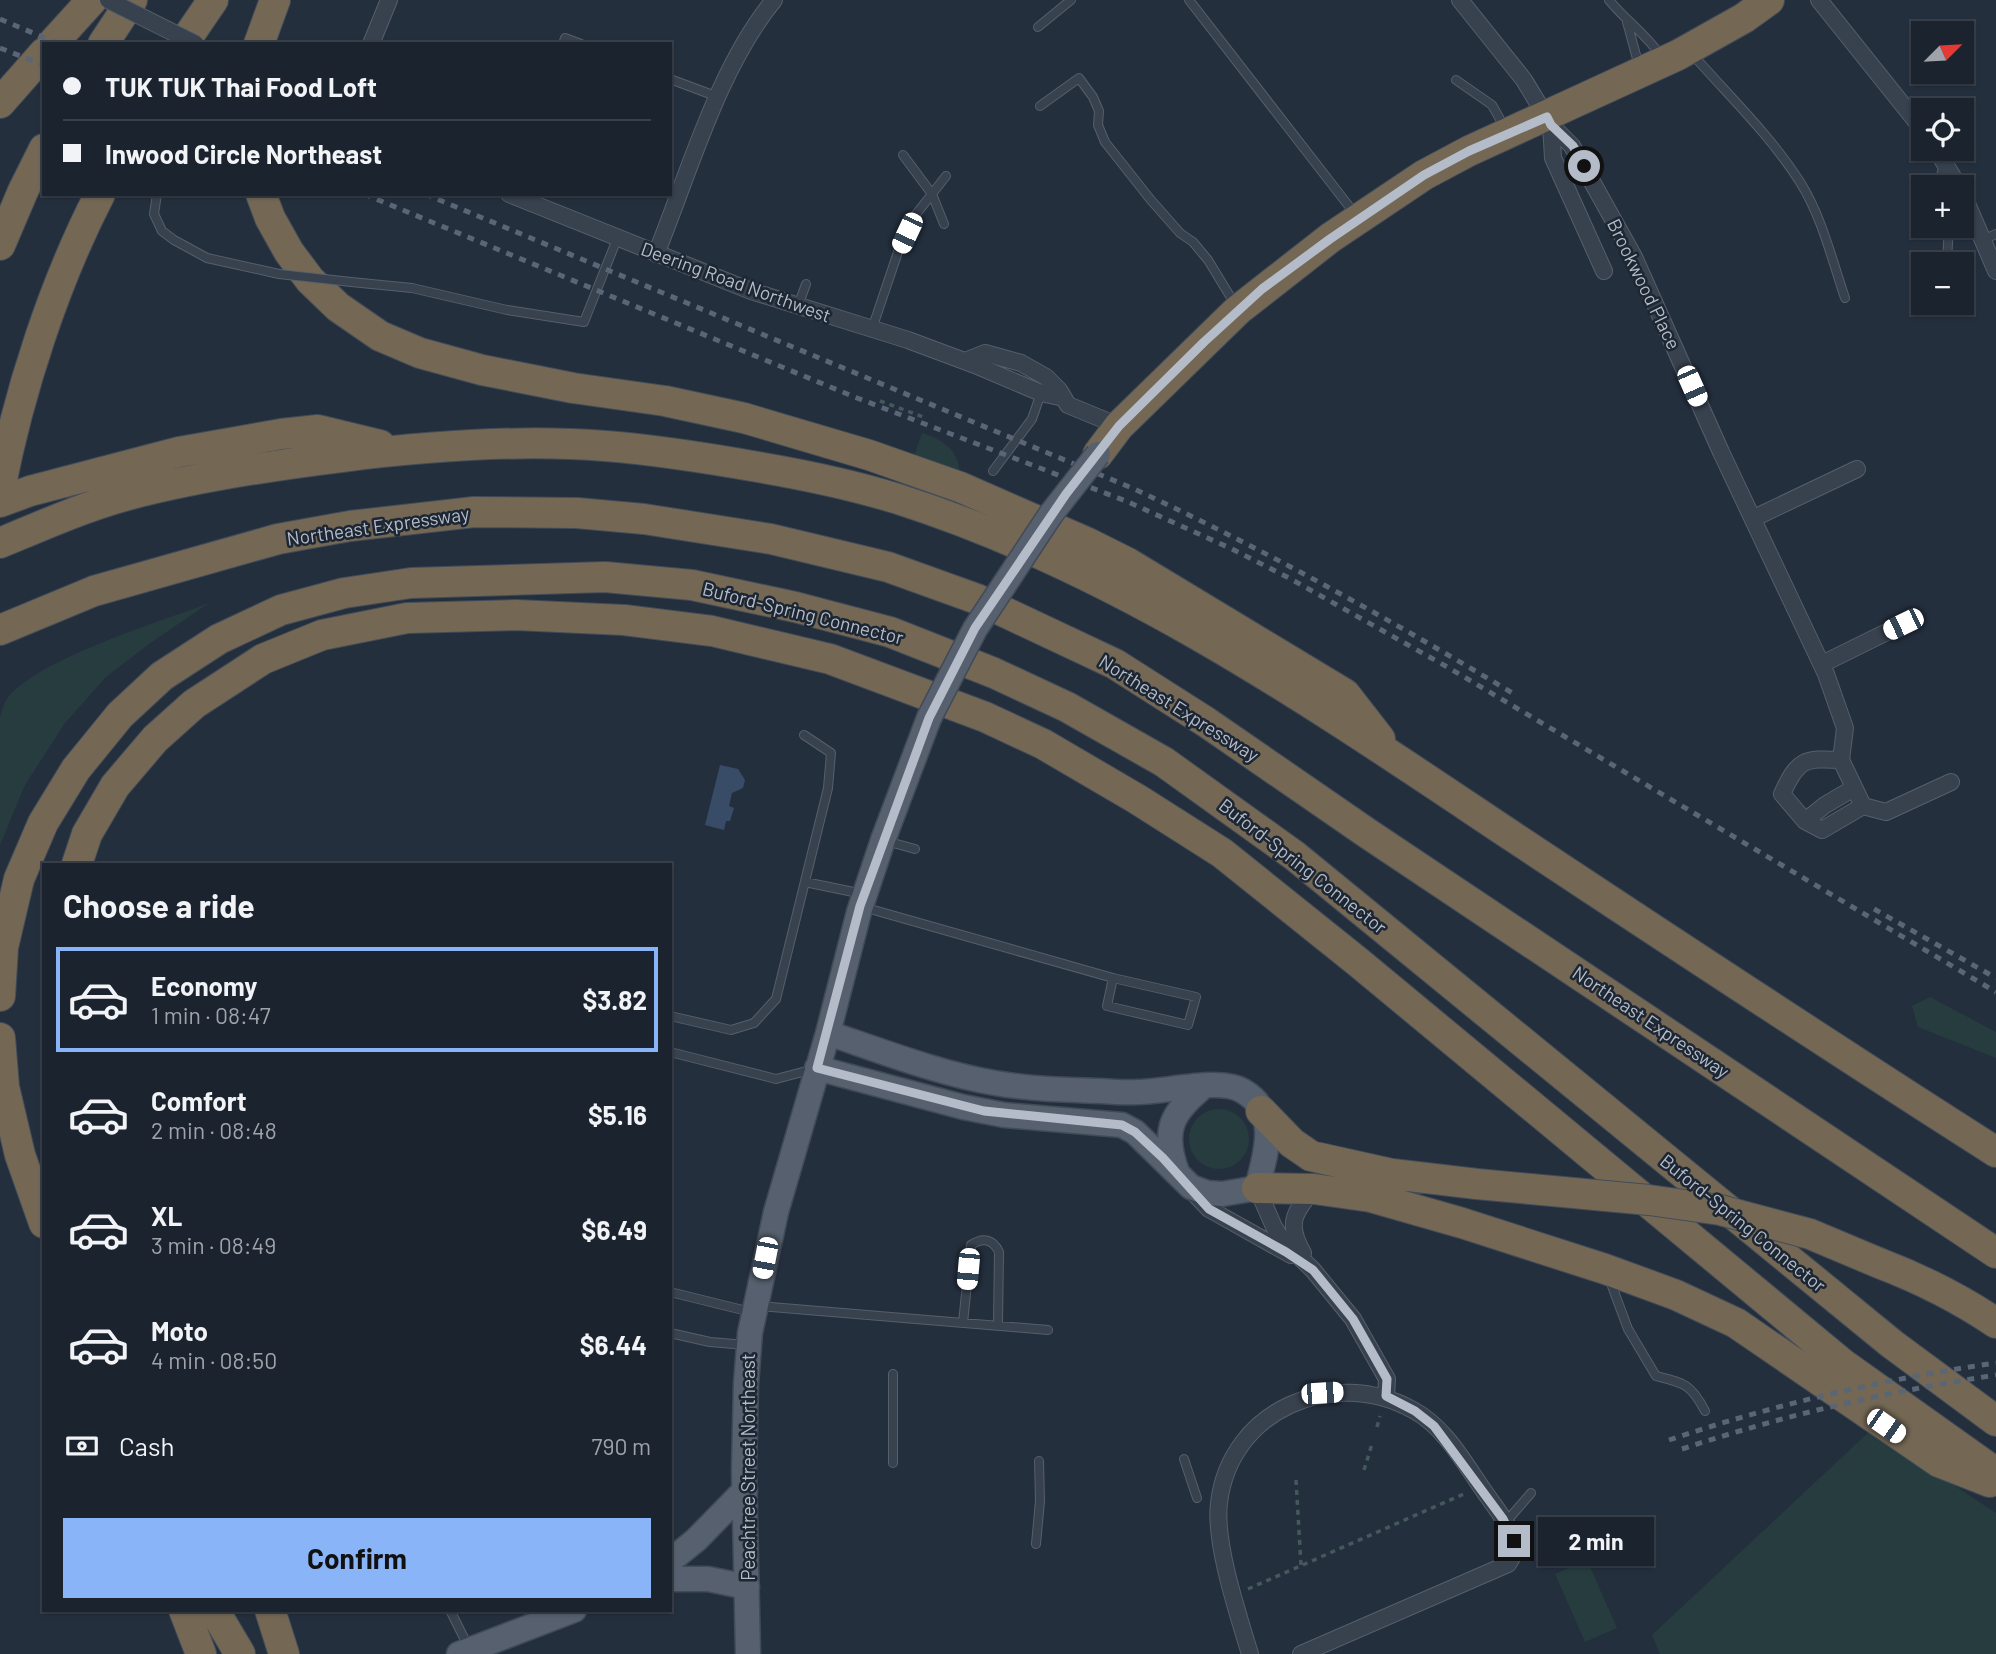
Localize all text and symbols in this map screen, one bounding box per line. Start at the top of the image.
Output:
north arrow [1911,21,1974,84]
map controls [1911,21,1974,315]
text: TUK TUK Thai Food Loft [105,71,377,102]
button: locate [1911,98,1974,161]
text: Inwood Circle Northeast [105,138,382,169]
route start [1568,150,1600,182]
button: + [1911,175,1974,238]
car [889,210,926,256]
street label: Brookwood Place [1603,215,1686,353]
street label: Deering Road Northwest [638,236,834,327]
button: − [1911,252,1974,315]
car [1674,363,1711,409]
street label: Northeast Expressway [285,501,471,550]
street label: Buford-Spring Connector [700,576,906,649]
car [1880,605,1927,643]
street label: Northeast Expressway [1095,649,1264,766]
street label: Buford-Spring Connector [1215,793,1392,938]
text: Choose a ride [63,886,255,924]
street label: Northeast Expressway [1569,961,1734,1083]
icon: car [67,968,130,1031]
text: Economy [151,970,257,1001]
text: $3.82 [582,984,647,1015]
text: 1 min · 08:47 [151,1001,271,1029]
icon: car [67,1083,130,1146]
text: Comfort [151,1085,247,1116]
text: $5.16 [588,1099,647,1130]
text: 2 min · 08:48 [151,1116,277,1144]
street label: Buford-Spring Connector [1656,1149,1831,1297]
icon: car [67,1198,130,1261]
text: XL [151,1200,182,1231]
text: $6.49 [582,1214,647,1245]
text: 3 min · 08:49 [151,1231,276,1259]
car [751,1235,780,1281]
car [956,1247,981,1291]
icon: car [67,1313,130,1376]
text: Moto [151,1315,208,1346]
text: $6.44 [580,1329,647,1360]
text: 4 min · 08:50 [151,1346,277,1374]
street label: Peachtree Street Northeast [736,1353,759,1581]
car [1301,1381,1344,1405]
car [1863,1405,1910,1447]
icon: cash [63,1427,101,1465]
text: Cash [119,1430,174,1461]
text: 790 m [592,1432,651,1460]
callout: 2 min [1538,1516,1654,1566]
button: Confirm [63,1518,651,1598]
route end [1498,1525,1530,1557]
text: 2 min [1568,1527,1624,1555]

